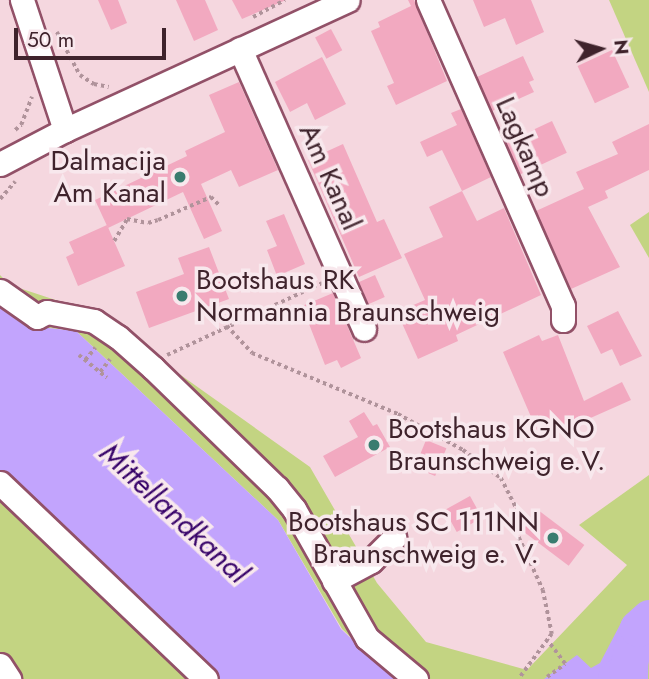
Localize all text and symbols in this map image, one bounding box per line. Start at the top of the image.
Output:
scale bar [18,14,170,58]
north arrow [565,14,635,84]
text: 50 m [27,25,74,55]
text: N [607,38,636,56]
street label: Lagkamp [488,92,562,202]
street label: Am Kanal [292,119,368,235]
place label: Dalmacija Am Kanal [51,144,166,210]
marker: Dalmacija Am Kanal [172,169,188,185]
place label: Bootshaus RK Normannia Braunschweig [196,263,500,329]
marker: Bootshaus RK Normannia Braunschweig [174,288,190,304]
place label: Bootshaus KGNO Braunschweig e.V. [388,412,606,478]
water label: Mittellandkanal [92,435,256,591]
marker: Bootshaus KGNO Braunschweig e.V. [366,437,382,453]
place label: Bootshaus SC 111NN Braunschweig e. V. [288,505,539,571]
marker: Bootshaus SC 111NN Braunschweig e. V. [545,530,561,546]

